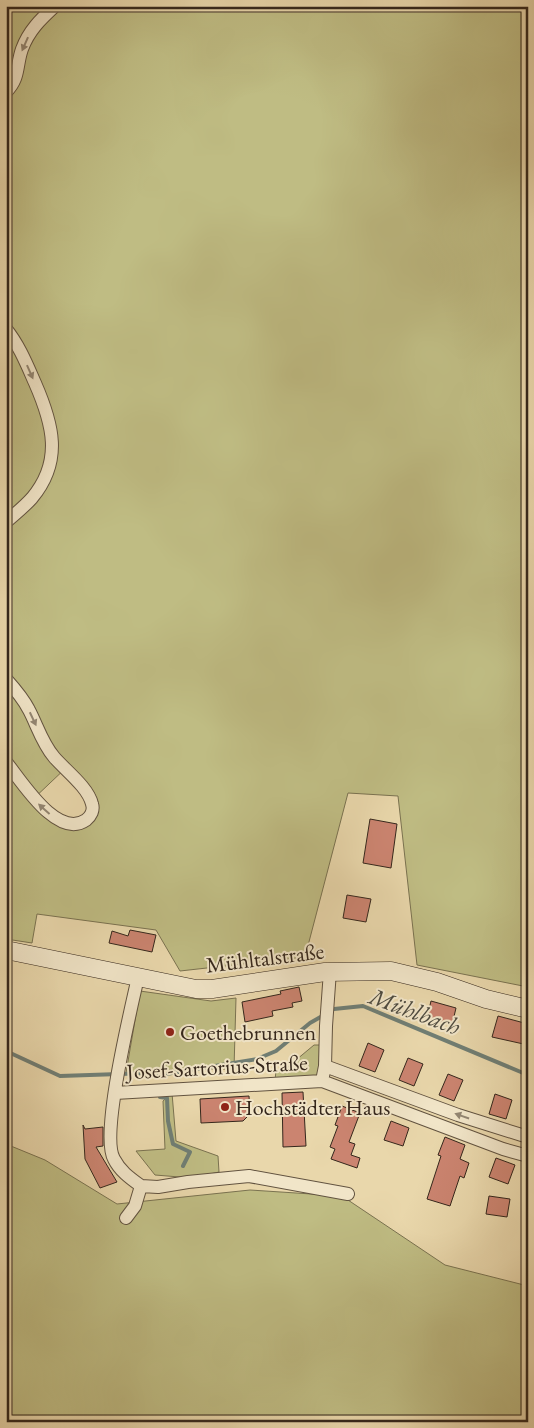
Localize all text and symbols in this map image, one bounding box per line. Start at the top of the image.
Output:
one-way arrow [20,37,28,51]
one-way arrow [25,364,34,379]
one-way arrow [30,712,38,726]
one-way arrow [39,803,51,815]
street label: Mühltalstraße [204,936,326,980]
water label: Mühlbach [363,980,465,1042]
place label: Goethebrunnen [180,1018,316,1047]
marker: Goethebrunnen [164,1026,176,1038]
street label: Josef-Sartorius-Straße [124,1048,309,1086]
place label: Hochstädter Haus [235,1093,390,1122]
marker: Hochstädter Haus [219,1101,231,1113]
one-way arrow [454,1112,469,1120]

